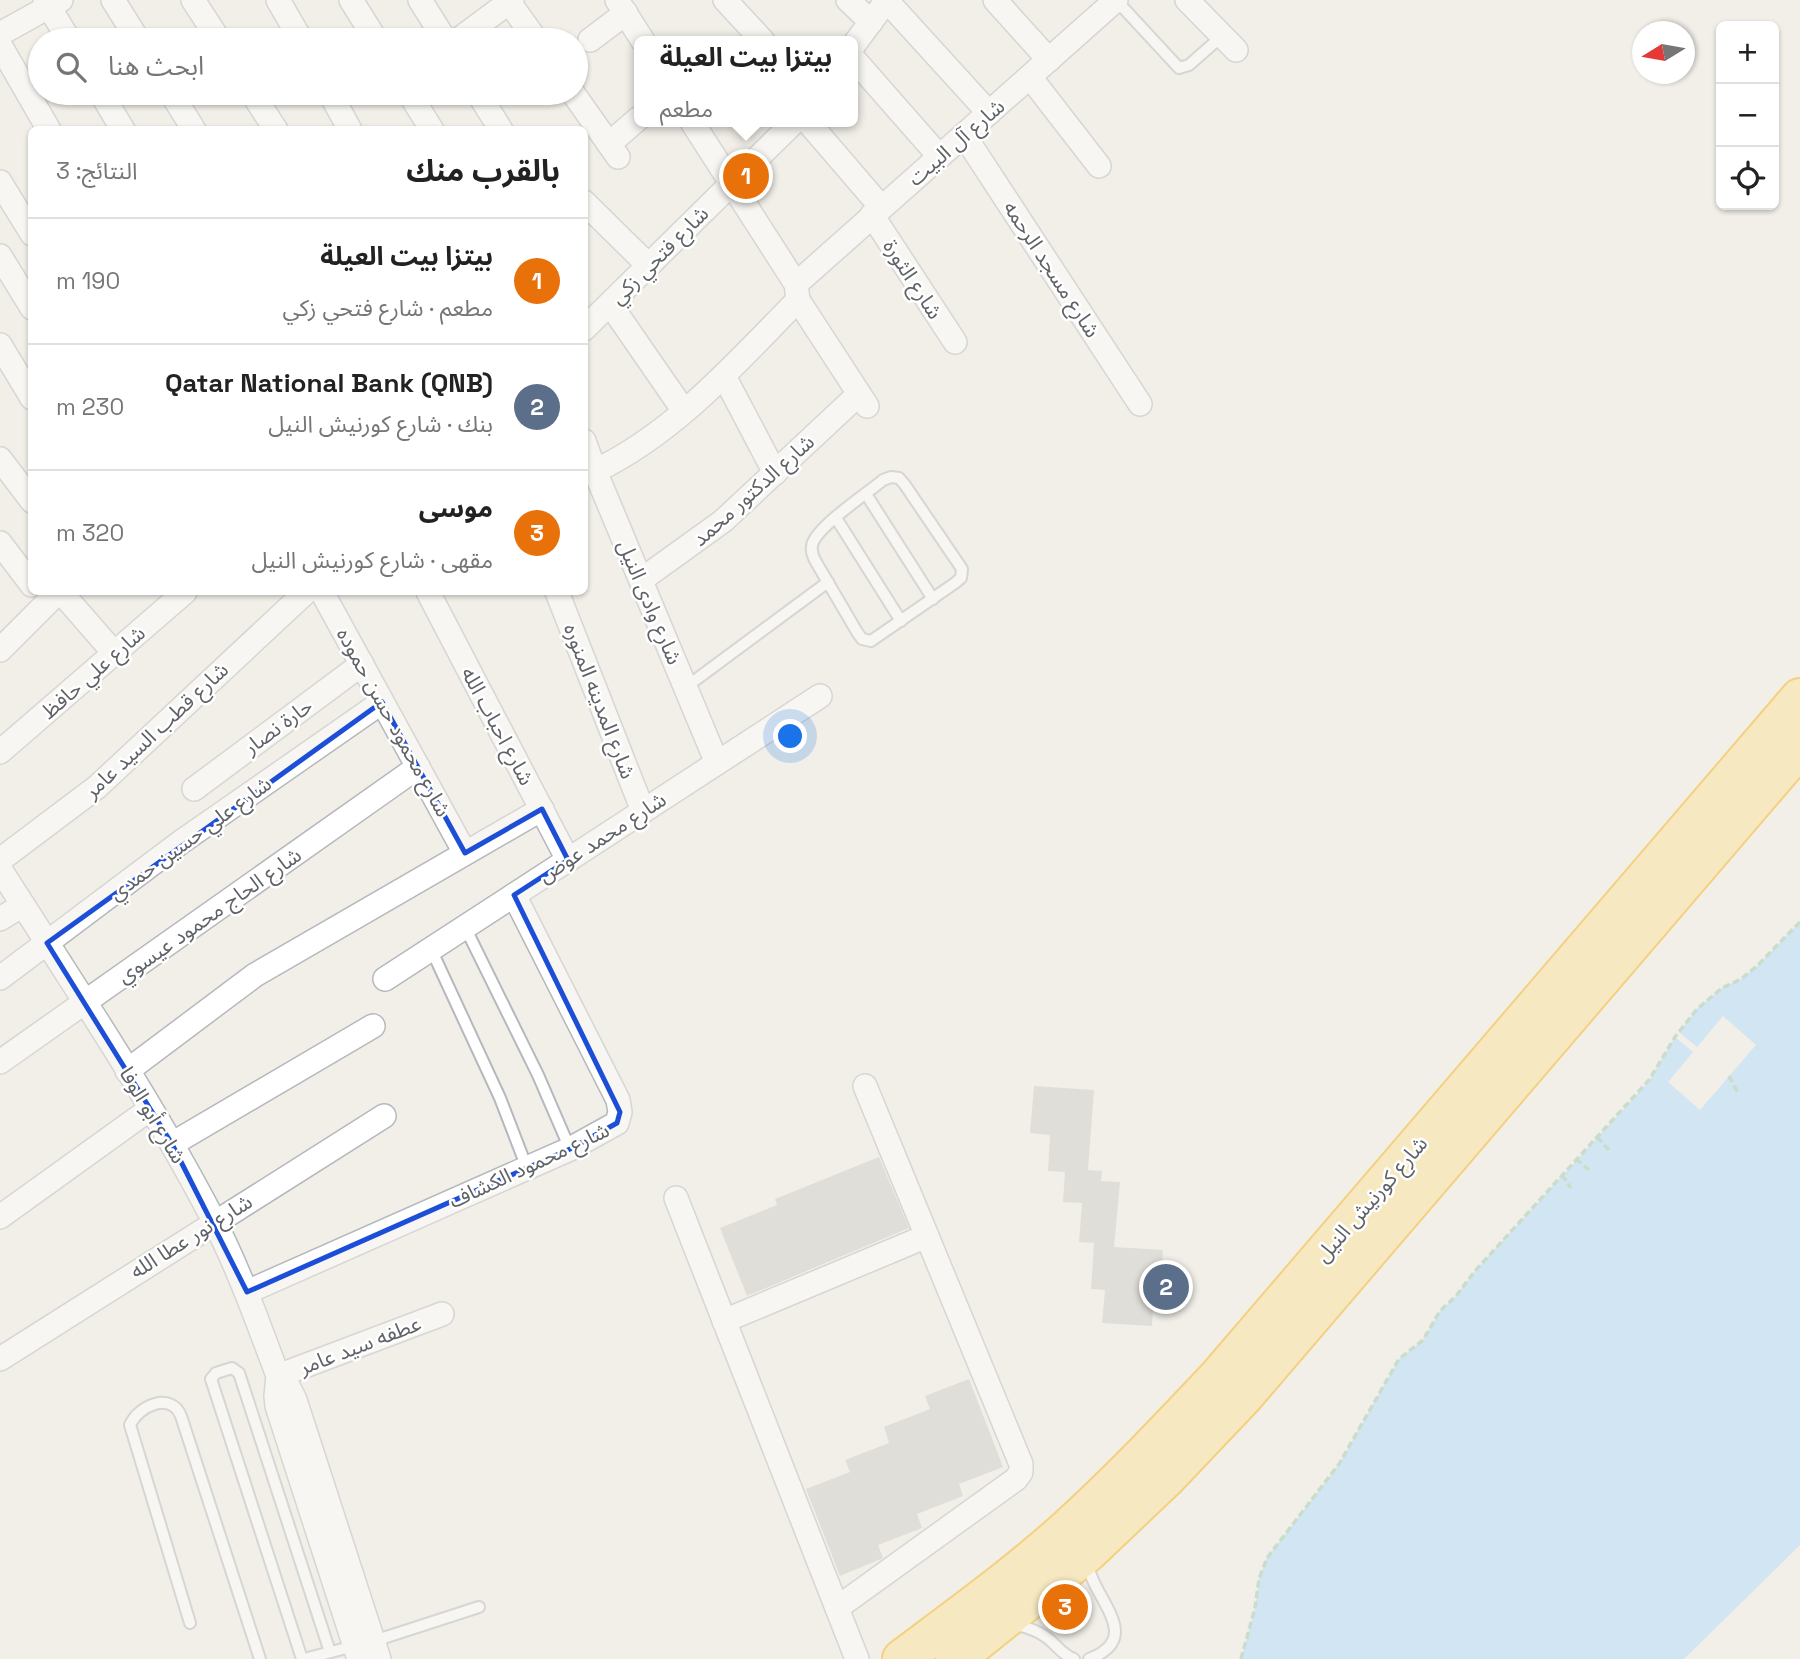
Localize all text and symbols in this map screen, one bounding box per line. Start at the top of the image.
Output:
north arrow [1632,21,1695,84]
map controls [1716,21,1779,210]
button: + [1716,21,1779,84]
search box [28,28,588,105]
popup [634,36,858,127]
text: بيتزا بيت العيلة [660,40,832,74]
icon: search [52,48,90,86]
text: ابحث هنا [108,49,204,83]
button: − [1716,84,1779,147]
street label: شارع آل البيت [902,93,1011,193]
text: مطعم [660,94,713,124]
button: locate [1716,147,1779,210]
pin: 1 [723,150,769,202]
text: بالقرب منك [406,151,560,190]
text: النتائج: 3 [56,156,137,186]
street label: شارع مسجد الرحمه [996,195,1106,344]
street label: شارع فتحي زكي [604,200,716,312]
street label: شارع الثورة [876,234,949,325]
text: بيتزا بيت العيلة [320,239,493,273]
text: 190 m [56,266,120,296]
text: 1 [532,266,542,296]
text: مطعم · شارع فتحي زكي [283,293,493,323]
text: Qatar National Bank (QNB) [165,366,493,400]
text: 230 m [56,392,124,422]
text: 2 [530,392,544,422]
text: بنك · شارع كورنيش النيل [268,409,493,439]
street label: شارع الدكتور محمد [686,428,821,553]
text: موسى [419,491,493,525]
text: 320 m [56,518,124,548]
text: 3 [530,518,544,548]
street label: شارع وادى النيل [610,536,688,669]
text: مقهى · شارع كورنيش النيل [251,545,493,575]
street label: شارع علي حافظ [35,619,153,727]
street label: شارع المدينه المنوره [556,619,642,783]
street label: شارع محمود حسن حموده [329,623,457,822]
street label: شارع قطب السيد عامر [77,656,235,806]
street label: شارع احباب الله [454,662,540,791]
street label: حارة نصار [237,692,318,761]
your location [773,719,807,753]
street label: شارع علي حسين حمدي [103,770,278,908]
street label: شارع محمد عوض [533,786,672,890]
street label: شارع الحاج محمود عيسوي [112,841,308,991]
street label: شارع أبو الوفا [112,1062,192,1169]
street label: شارع محمود الكشاف [444,1116,614,1216]
street label: شارع كورنيش النيل [1309,1130,1435,1269]
street label: شارع نور عطا الله [125,1188,258,1286]
pin: 2 [1143,1261,1189,1313]
street label: عطفه سيد عامر [294,1309,425,1381]
pin: 3 [1042,1581,1088,1633]

